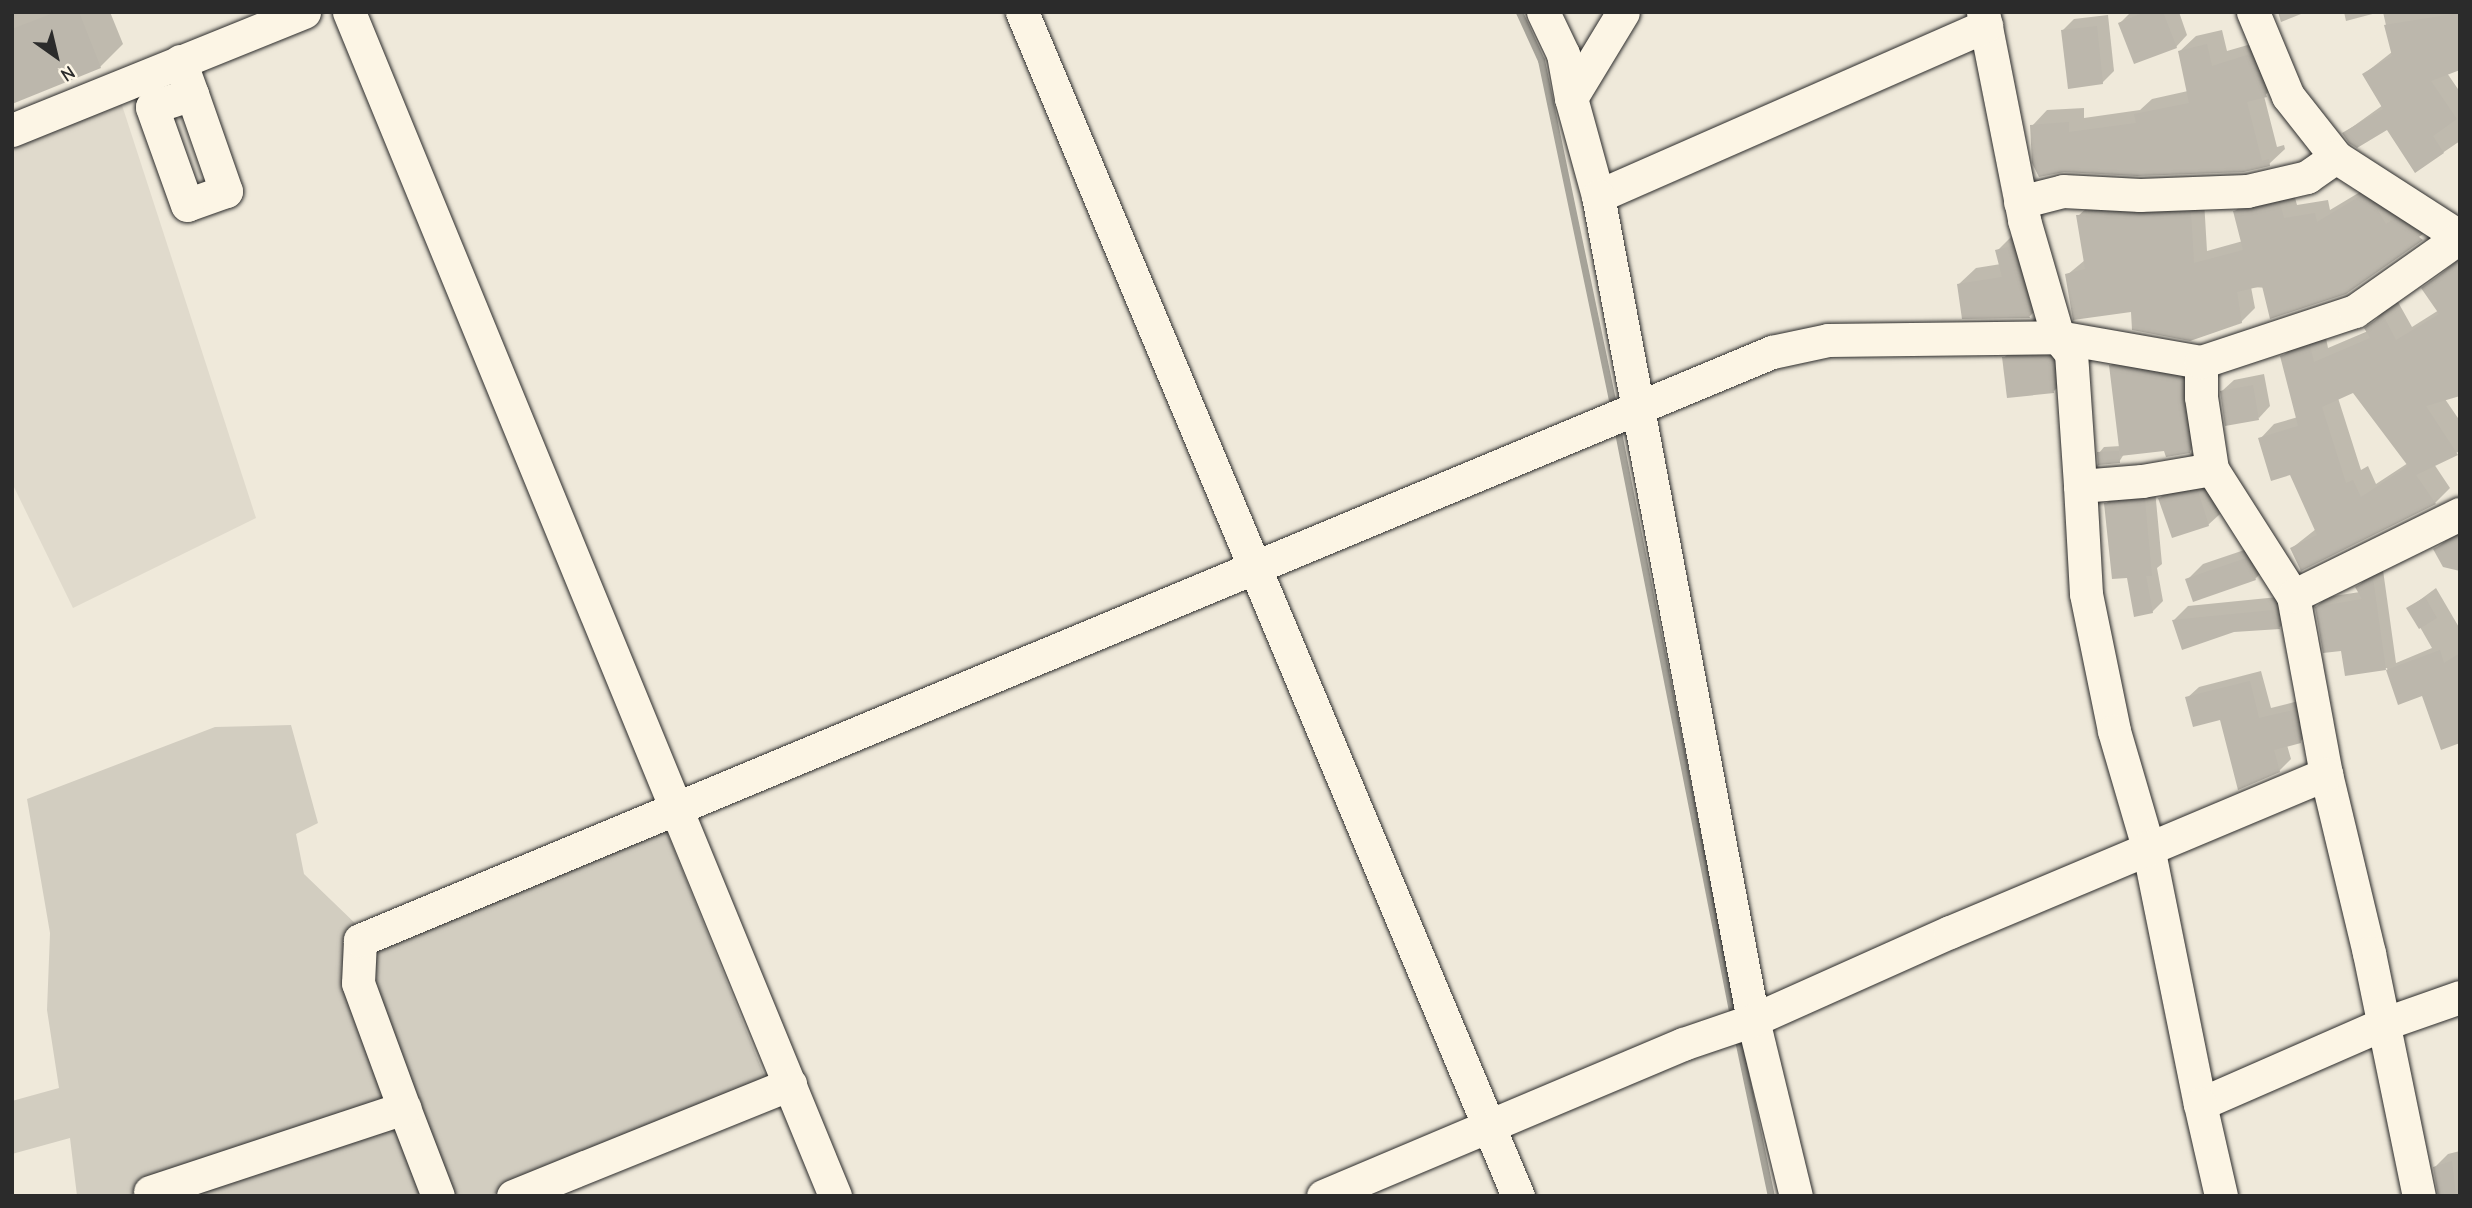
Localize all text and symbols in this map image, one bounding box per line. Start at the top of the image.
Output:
north arrow [21,21,91,91]
text: N [56,61,79,86]

